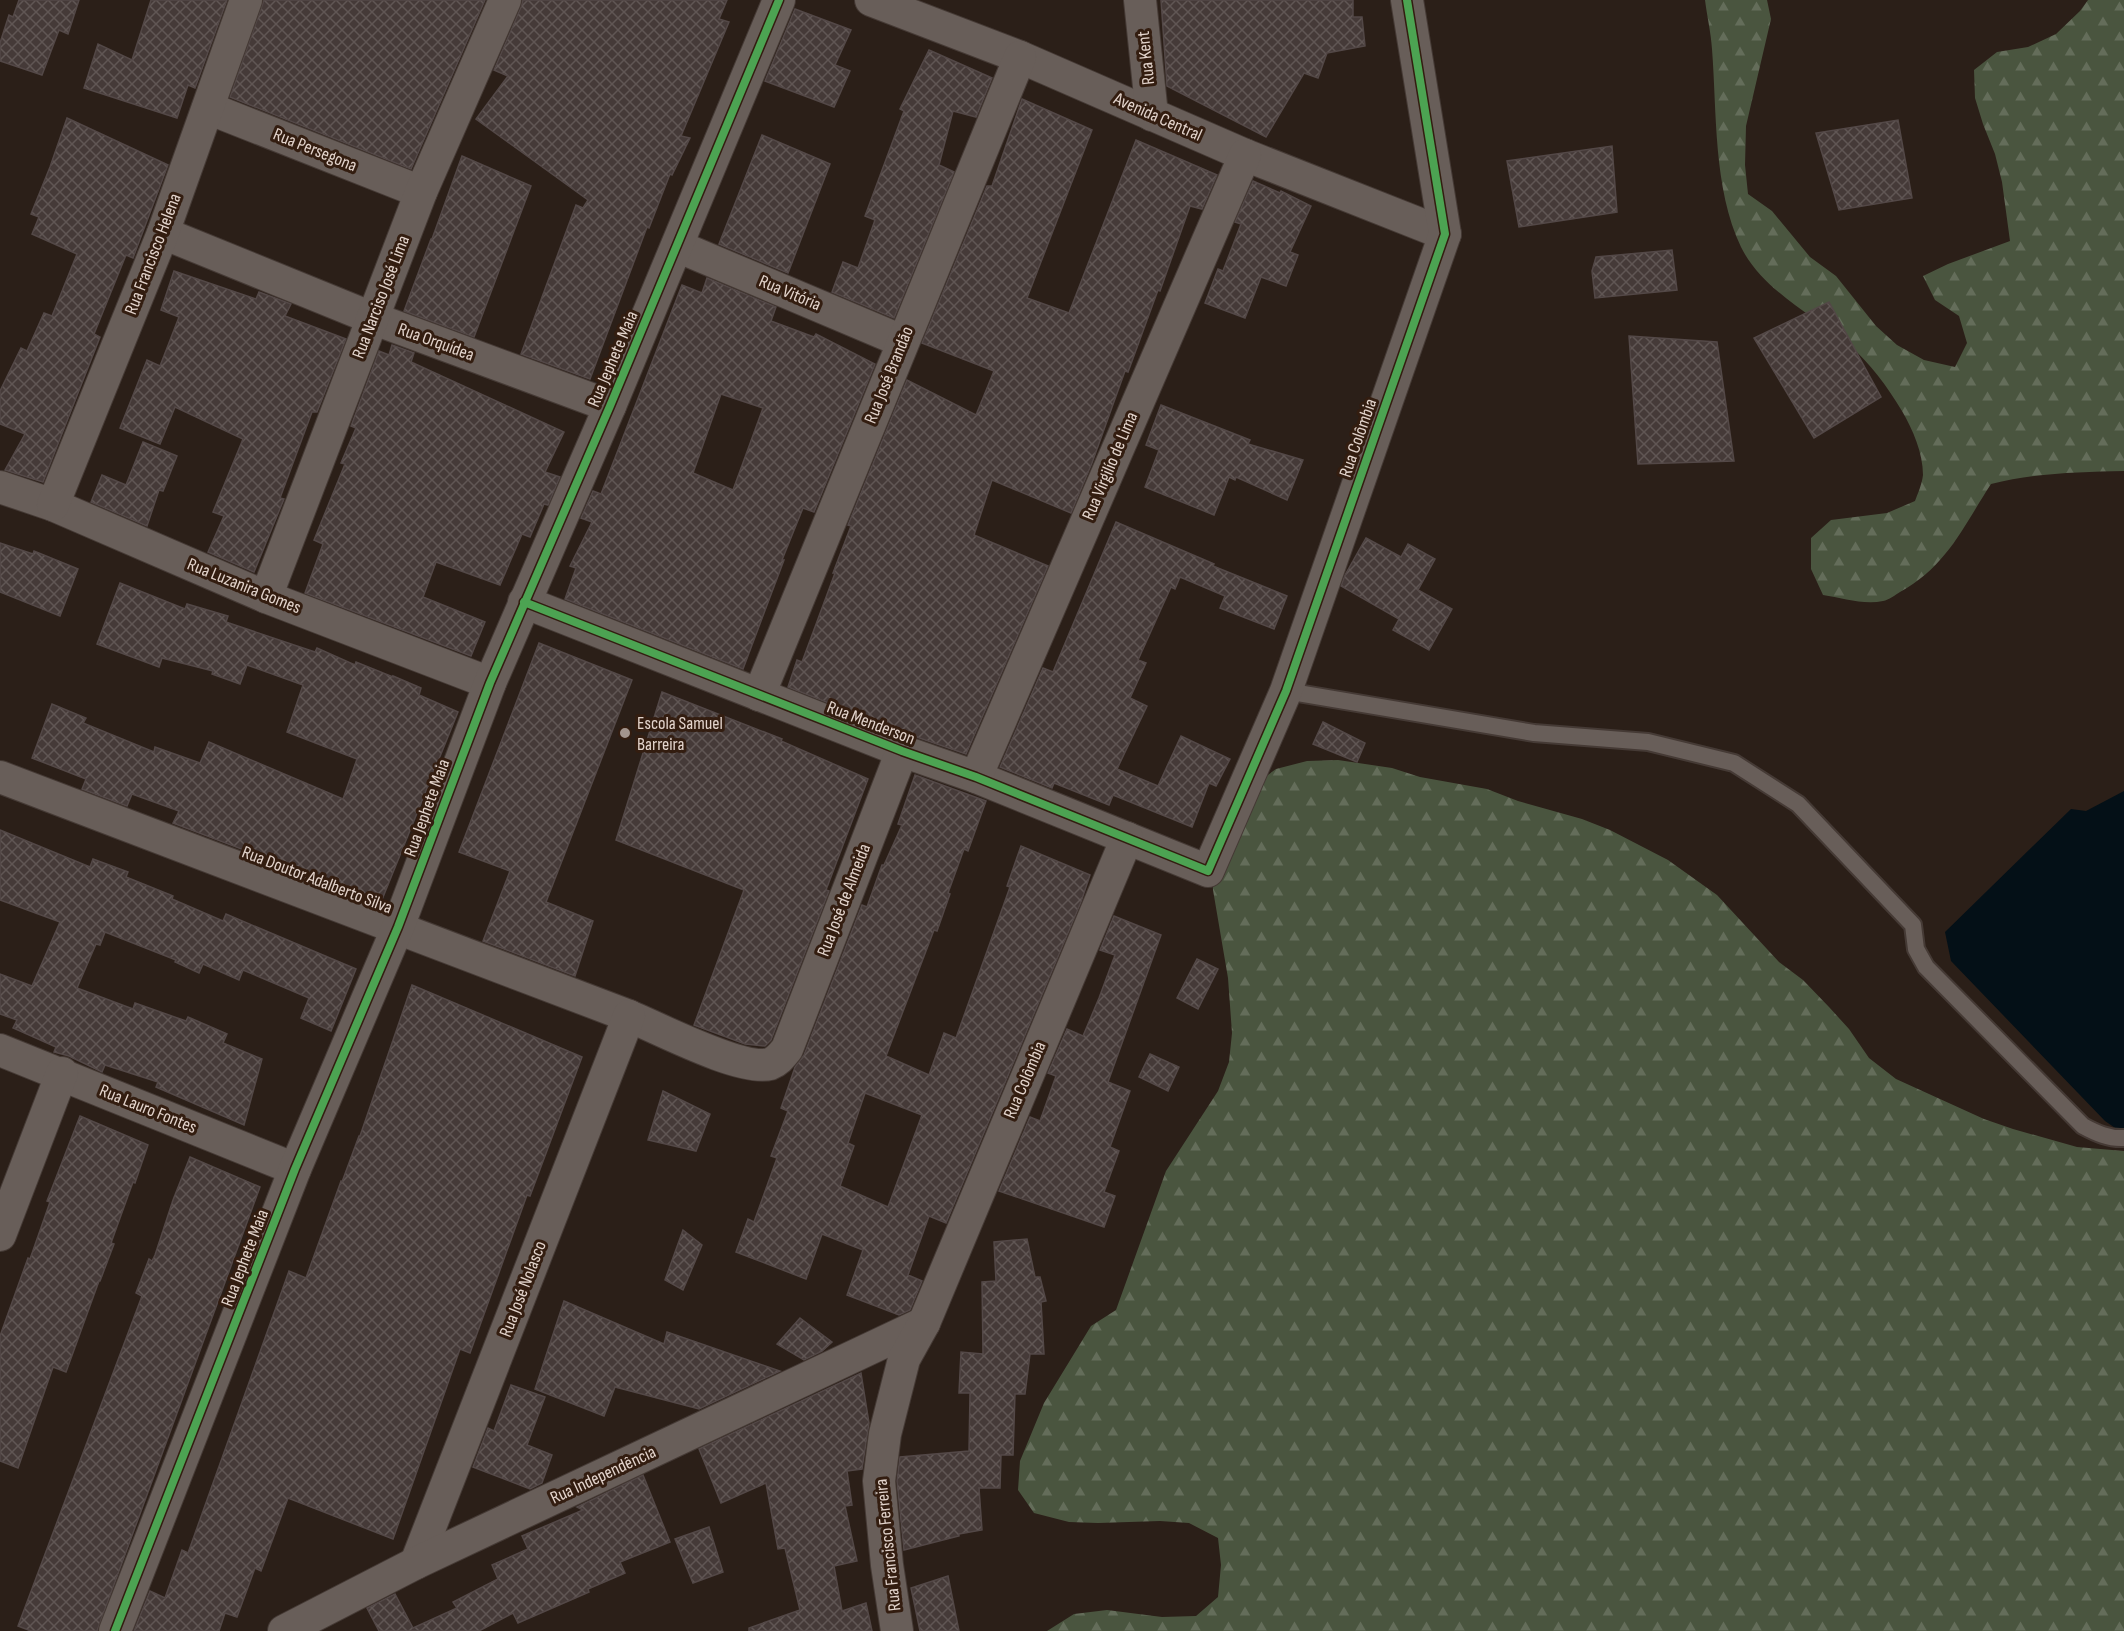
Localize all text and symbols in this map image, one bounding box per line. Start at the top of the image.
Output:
street label: Rua Kent [1133,30,1159,86]
street label: Avenida Central [1110,88,1205,146]
street label: Rua Persegona [270,124,360,176]
street label: Rua Francisco Helena [120,190,186,318]
street label: Rua Narciso José Lima [348,232,414,362]
street label: Rua Vitória [756,271,824,315]
street label: Rua Jephete Maia [583,308,643,410]
street label: Rua Orquídea [395,319,477,365]
street label: Rua José Brandão [860,323,918,427]
street label: Rua Colômbia [1335,396,1381,480]
street label: Rua Virgilío de Lima [1078,409,1142,523]
street label: Rua Luzanira Gomes [184,554,304,618]
street label: Rua Menderson [824,697,918,749]
place label: Escola Samuel Barreira [637,713,723,755]
marker: Escola Samuel Barreira [618,726,632,740]
street label: Rua Jephete Maia [400,756,454,860]
street label: Rua José de Almeida [813,841,875,959]
street label: Rua Doutor Adalberto Silva [239,842,395,918]
street label: Rua Colômbia [999,1038,1051,1122]
street label: Rua Lauro Fontes [96,1080,200,1138]
street label: Rua Jephete Maia [217,1206,273,1309]
street label: Rua José Nolasco [495,1238,551,1340]
street label: Rua Independência [547,1441,659,1509]
street label: Rua Francisco Ferreira [871,1478,905,1612]

